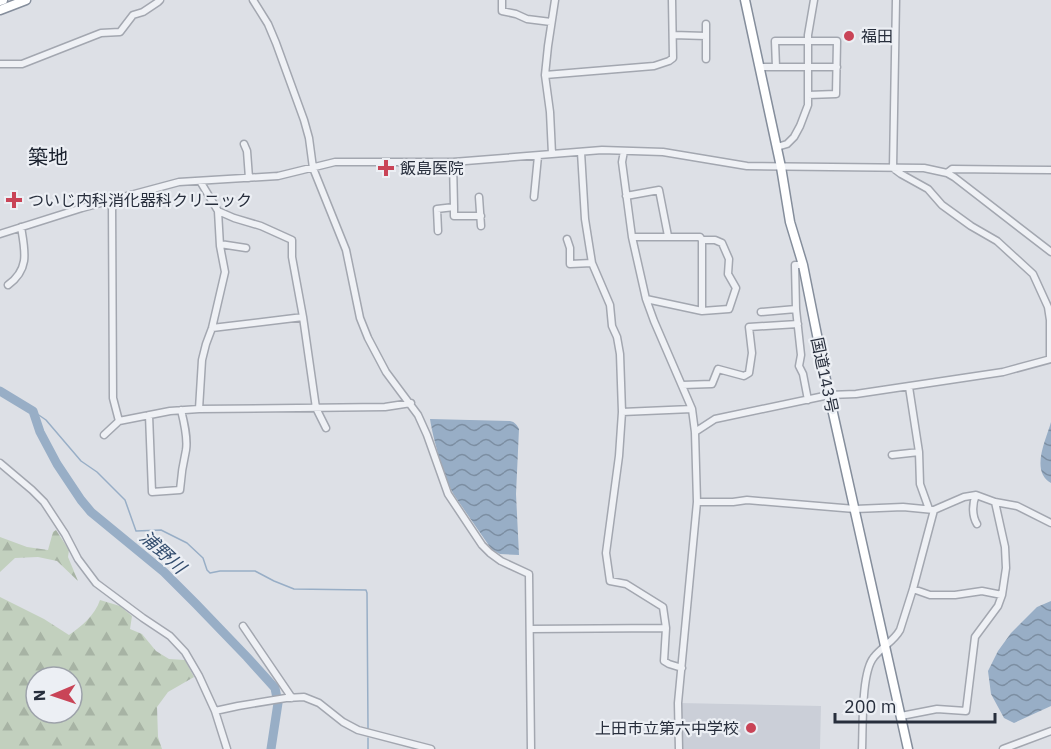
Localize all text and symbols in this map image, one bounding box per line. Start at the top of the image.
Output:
place label: 福田 [861,26,893,46]
marker: 福田 [842,29,856,43]
district label: 築地 [28,143,68,170]
place label: 飯島医院 [400,158,464,178]
marker: 飯島医院 [377,159,395,177]
place label: ついじ内科消化器科クリニック [28,190,252,210]
marker: ついじ内科消化器科クリニック [5,191,23,209]
street label: 国道143号 [807,335,843,415]
water label: 浦野川 [135,525,192,580]
north arrow [24,665,84,725]
scale bar [835,686,996,724]
text: N [29,689,49,702]
text: 200 m [844,695,896,718]
place label: 上田市立第六中学校 [595,718,739,738]
marker: 上田市立第六中学校 [744,721,758,735]

